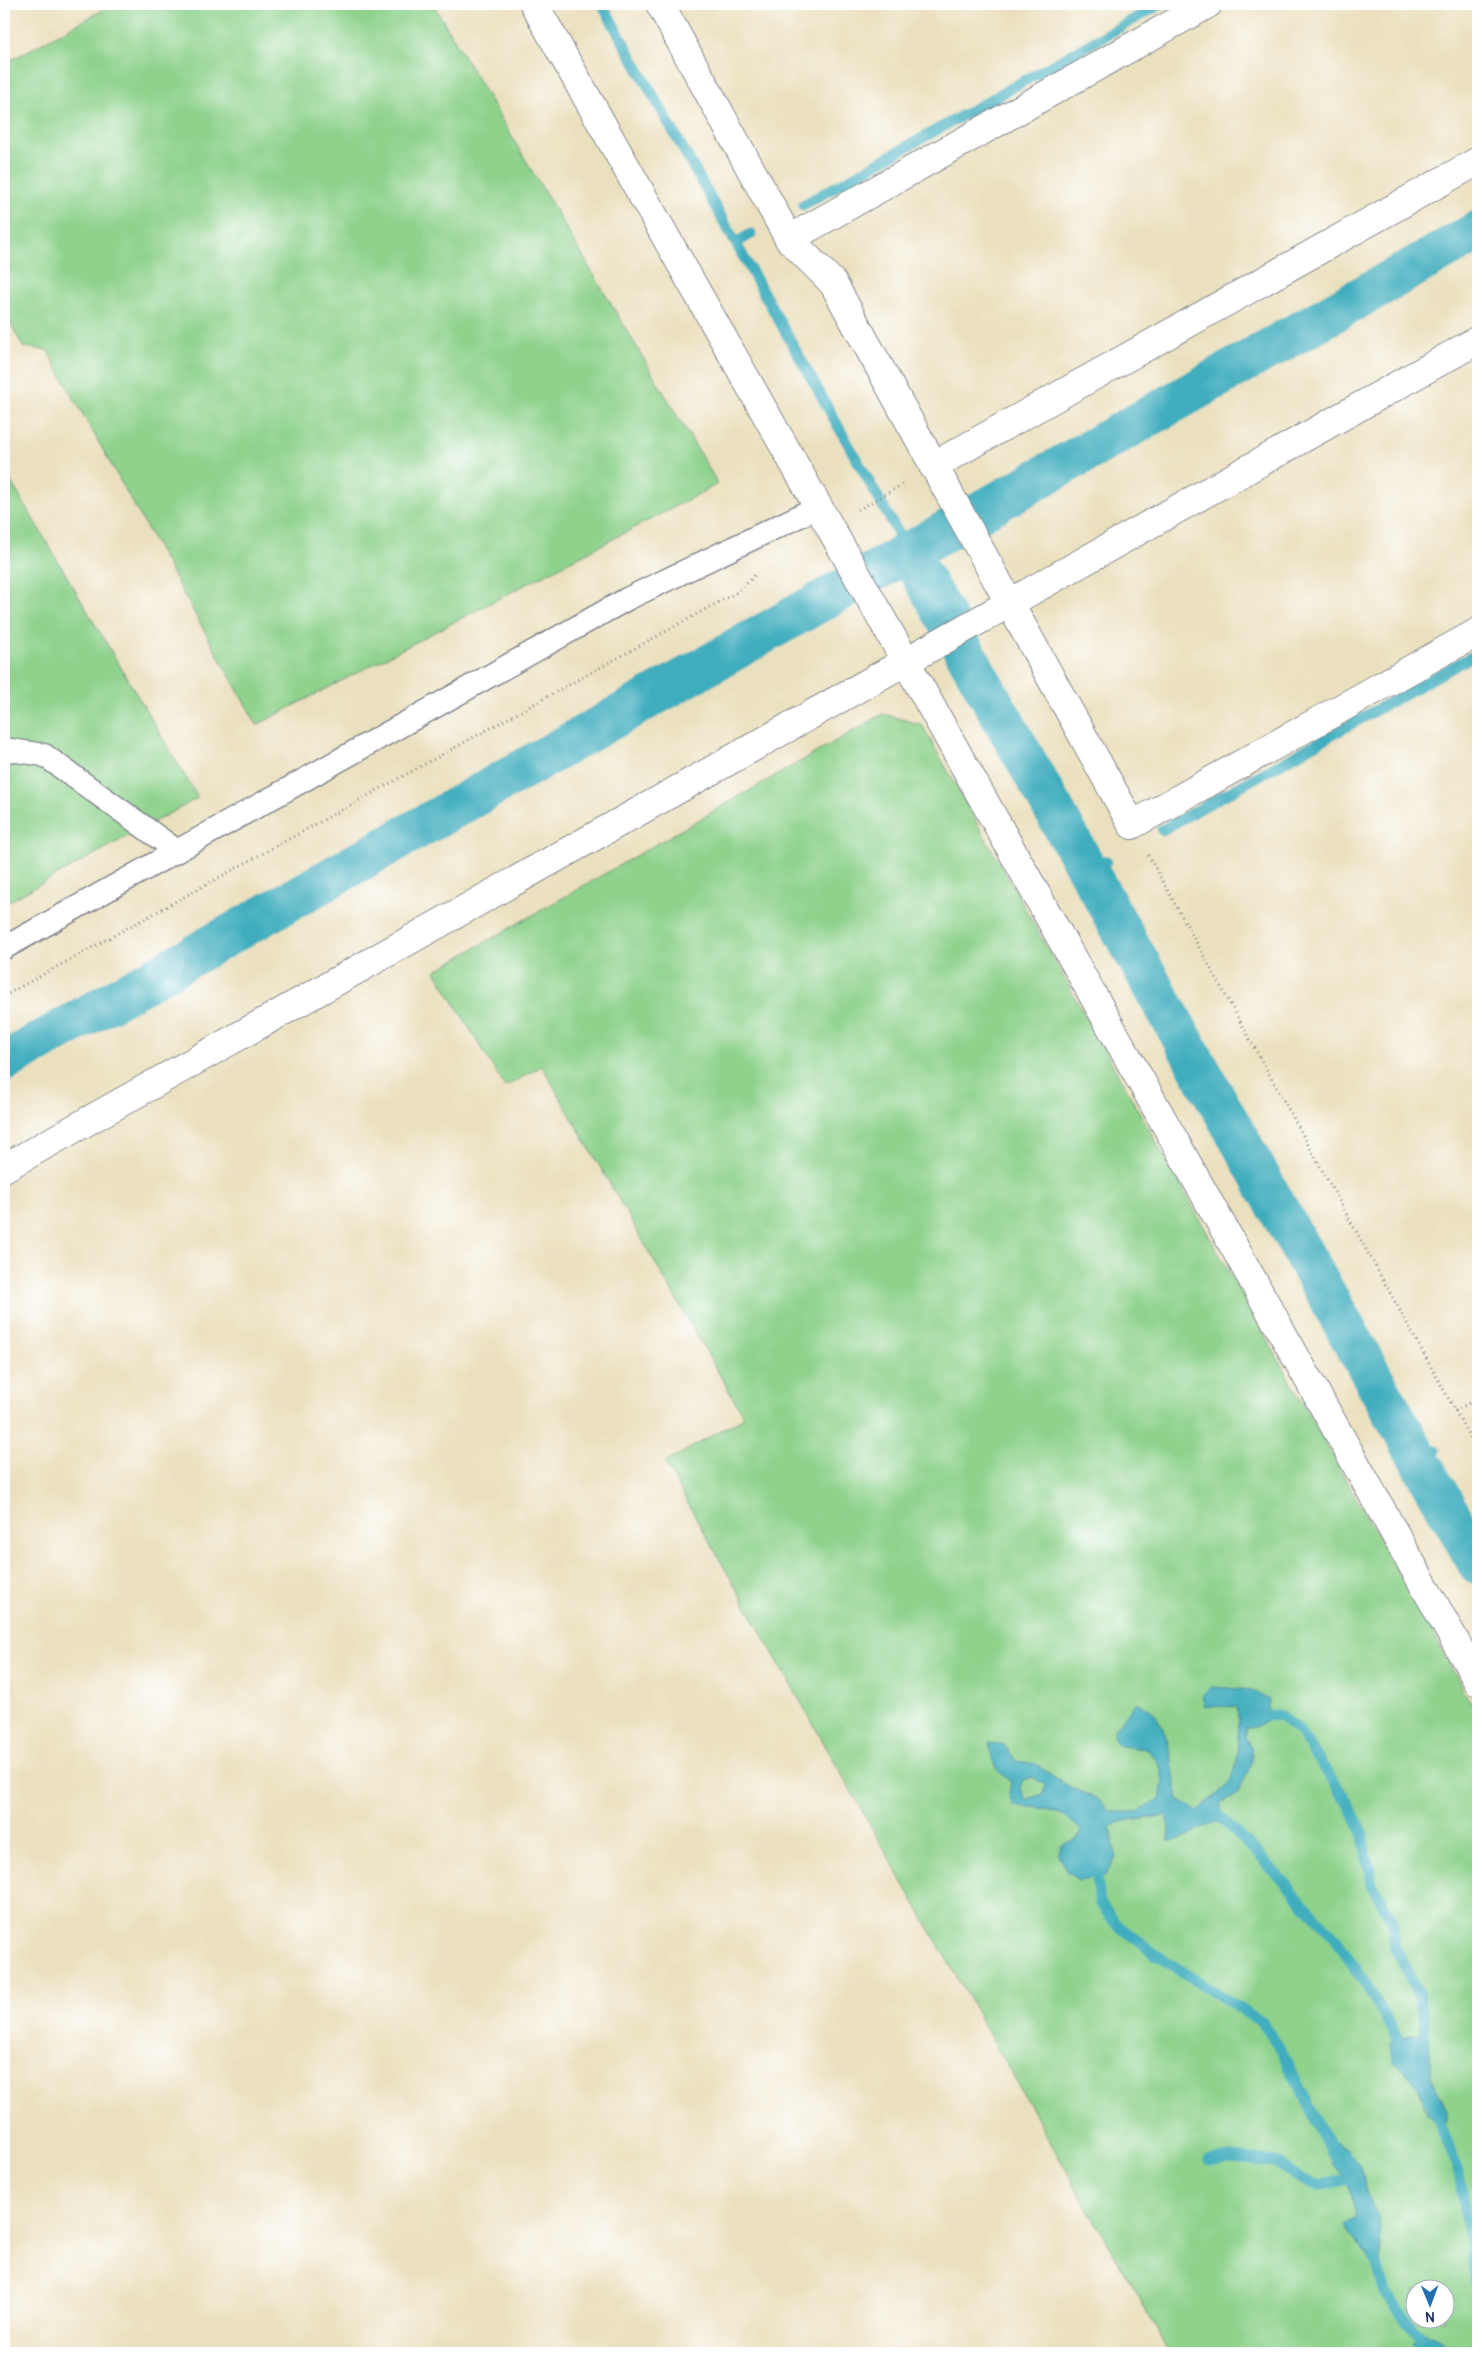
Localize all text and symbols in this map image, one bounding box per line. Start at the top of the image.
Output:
north arrow [1404,2280,1454,2330]
text: N [1425,2308,1435,2325]

